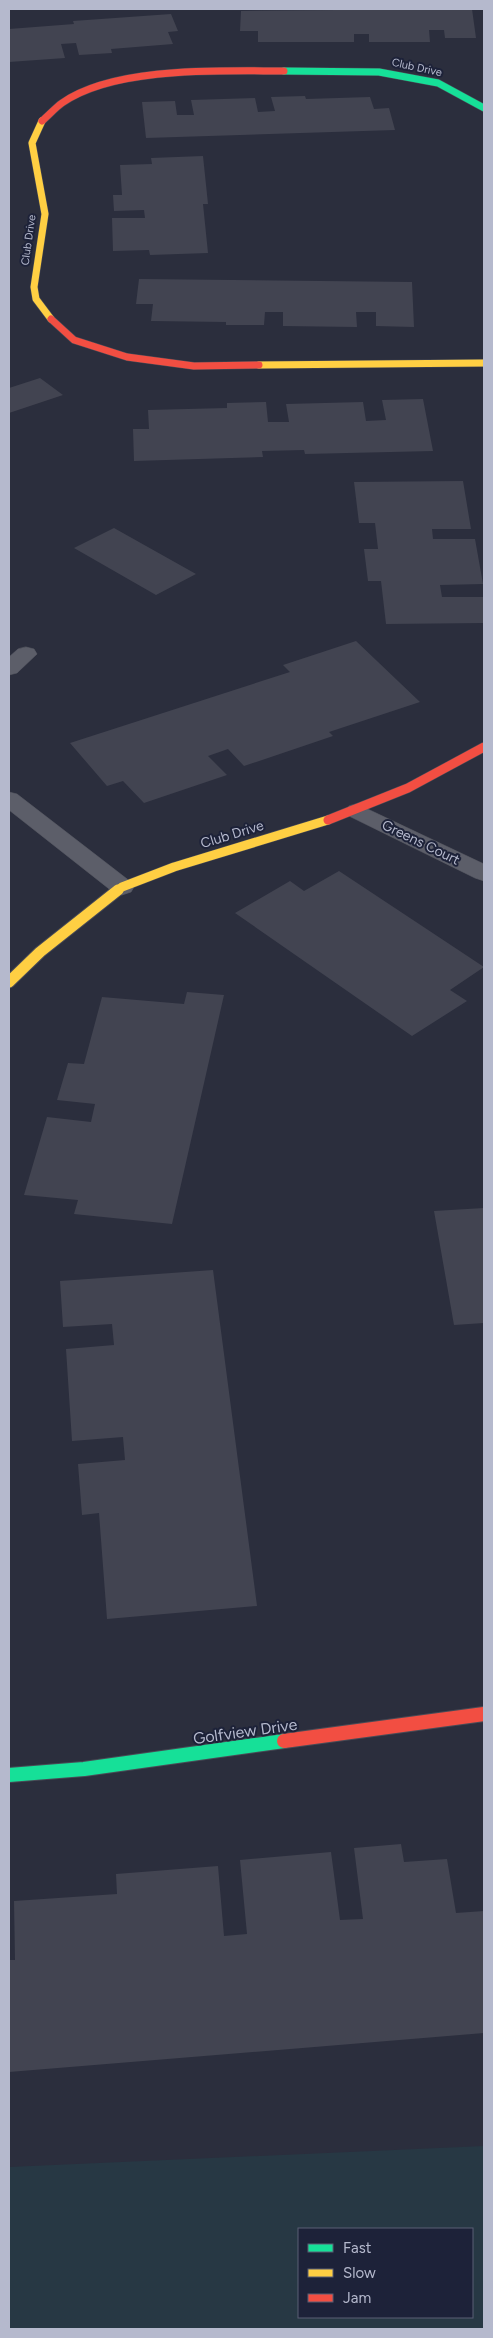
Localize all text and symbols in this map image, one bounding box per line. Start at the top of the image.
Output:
street label: Club Drive [391,56,443,79]
street label: Club Drive [19,214,38,266]
street label: Greens Court [379,816,462,869]
street label: Club Drive [199,817,266,852]
street label: Golfview Drive [192,1715,299,1748]
legend [298,2228,473,2318]
text: Fast [343,2239,372,2257]
text: Slow [343,2264,376,2282]
text: Jam [343,2289,371,2307]

